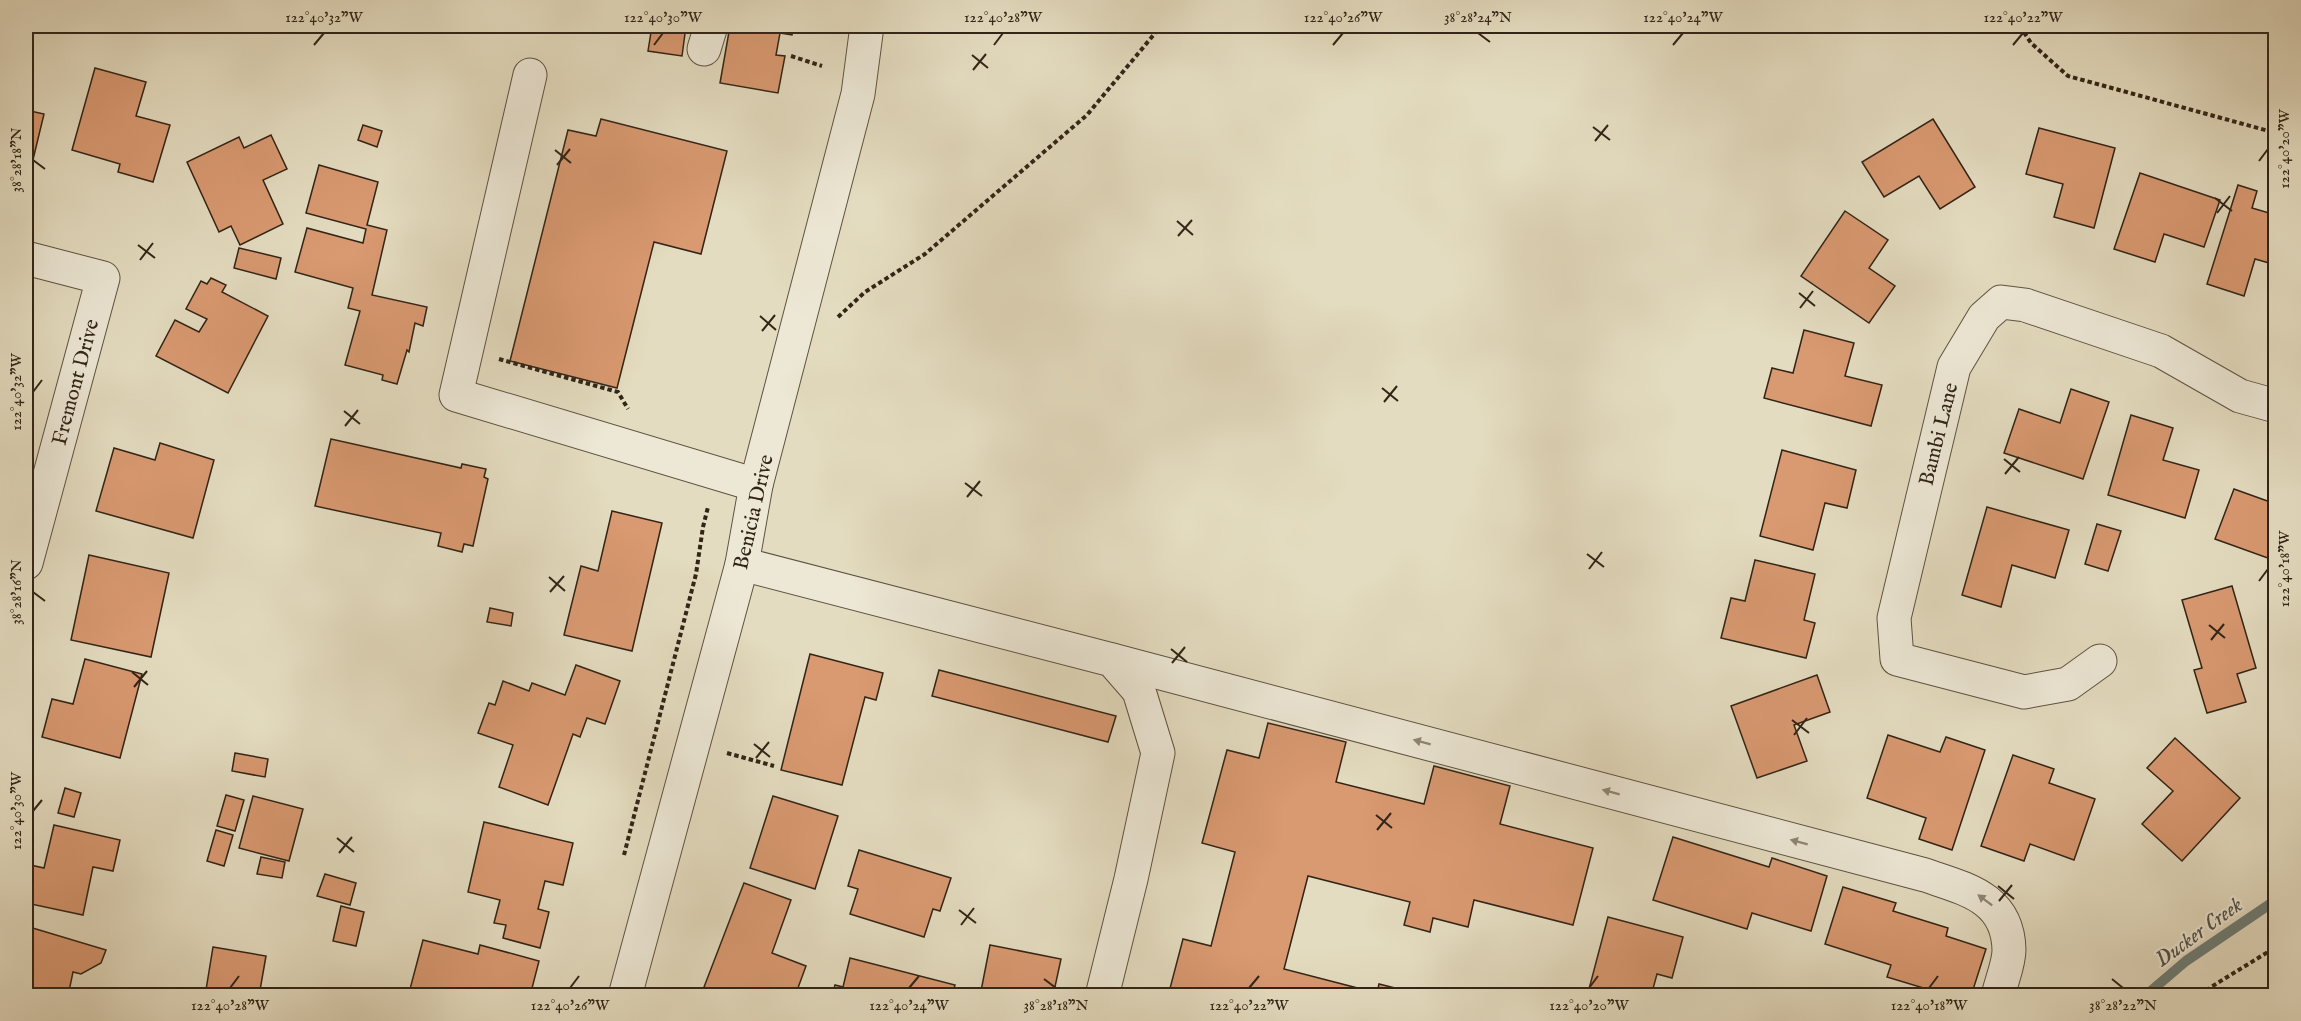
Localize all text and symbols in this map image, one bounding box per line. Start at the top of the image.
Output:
text: 122°40'32"W [285,8,364,27]
text: 122°40'30"W [624,8,703,27]
text: 122°40'28"W [964,8,1043,27]
text: 122°40'26"W [1304,8,1383,27]
text: 38°28'24"N [1444,8,1512,27]
text: 122°40'24"W [1643,8,1723,27]
text: 122°40'22"W [1983,8,2063,27]
text: 122°40'20"W [2275,109,2294,189]
text: 38°28'18"N [7,127,26,193]
street label: Fremont Drive [47,316,106,448]
text: 122°40'32"W [7,352,26,431]
street label: Bambi Lane [1914,380,1965,489]
street label: Benicia Drive [728,452,781,573]
text: 122°40'18"W [2275,530,2294,607]
text: 38°28'16"N [7,559,26,625]
one-way arrow [1413,737,1432,747]
text: 122°40'30"W [7,771,26,850]
one-way arrow [1602,787,1620,797]
one-way arrow [1790,837,1808,846]
water label: Ducker Creek [2150,891,2249,974]
one-way arrow [1977,894,1992,906]
text: 122°40'28"W [191,996,270,1015]
text: 122°40'26"W [531,996,610,1015]
text: 122°40'24"W [869,996,949,1015]
text: 38°28'18"N [1023,996,1089,1015]
text: 122°40'22"W [1209,996,1289,1015]
text: 122°40'20"W [1549,996,1629,1015]
text: 122°40'18"W [1891,996,1968,1015]
text: 38°28'22"N [2089,996,2157,1015]

